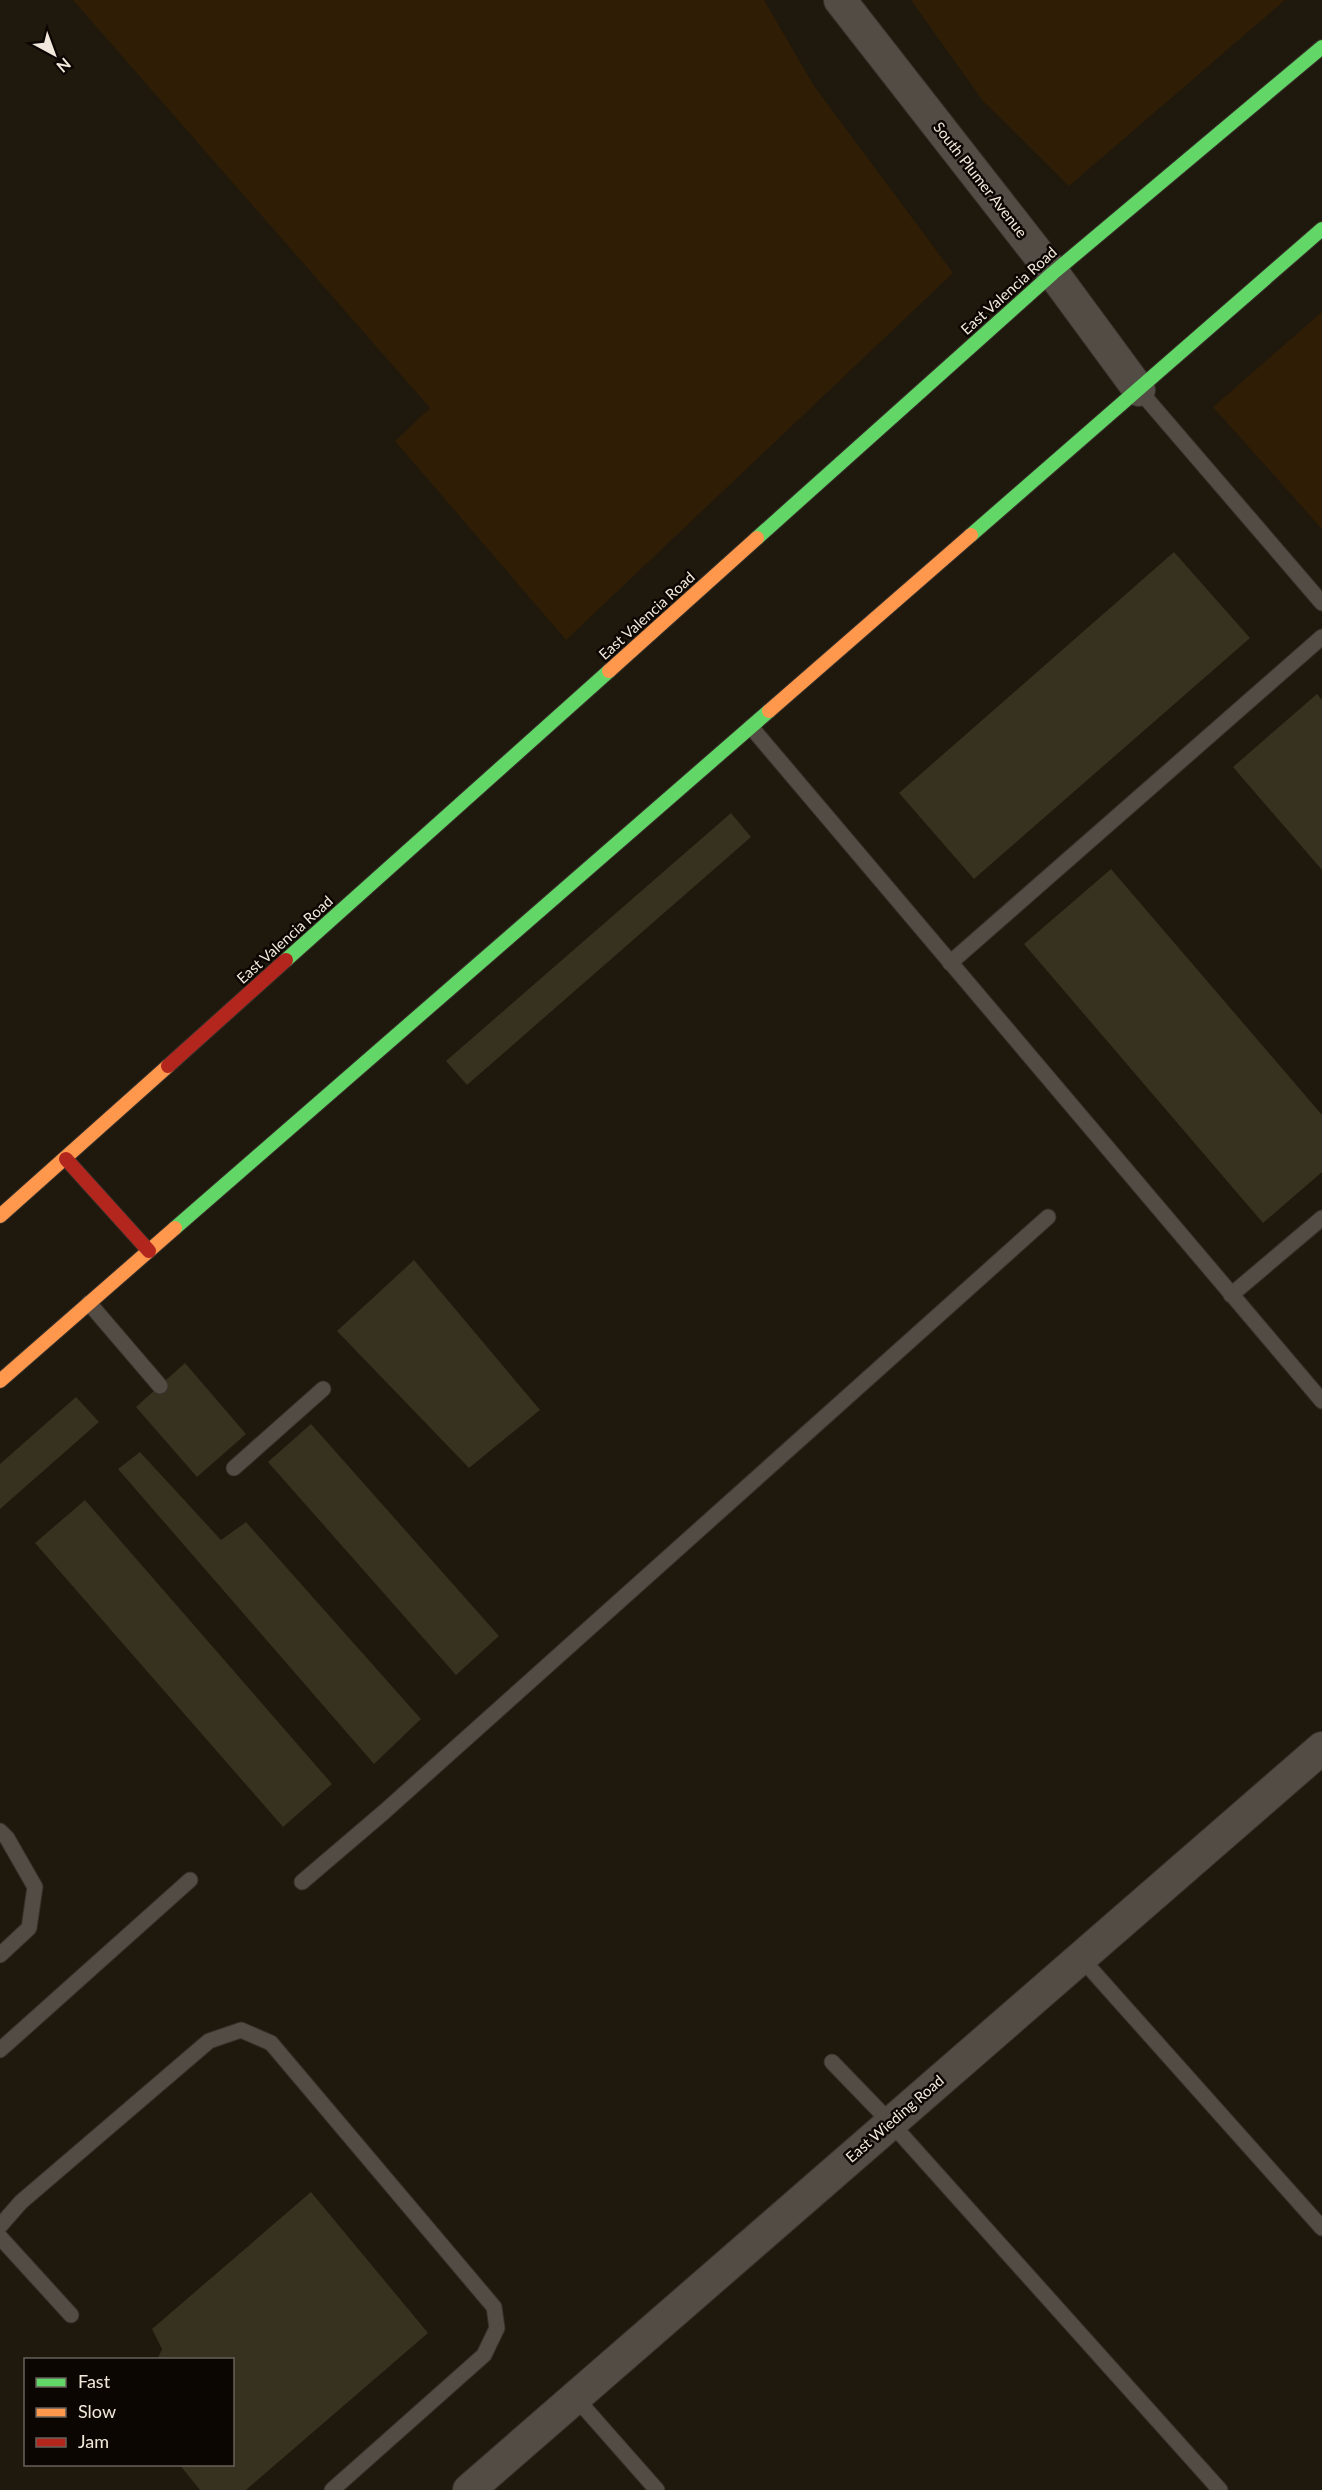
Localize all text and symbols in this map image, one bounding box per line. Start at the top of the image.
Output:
north arrow [24,24,84,84]
text: N [53,54,75,77]
street label: South Plumer Avenue [930,118,1032,241]
street label: East Valencia Road [957,242,1060,338]
street label: East Valencia Road [595,567,698,663]
street label: East Valencia Road [233,891,336,987]
street label: East Wieding Road [842,2071,947,2166]
legend [24,2358,234,2466]
text: Fast [78,2370,111,2392]
text: Slow [78,2400,116,2422]
text: Jam [78,2430,109,2452]

